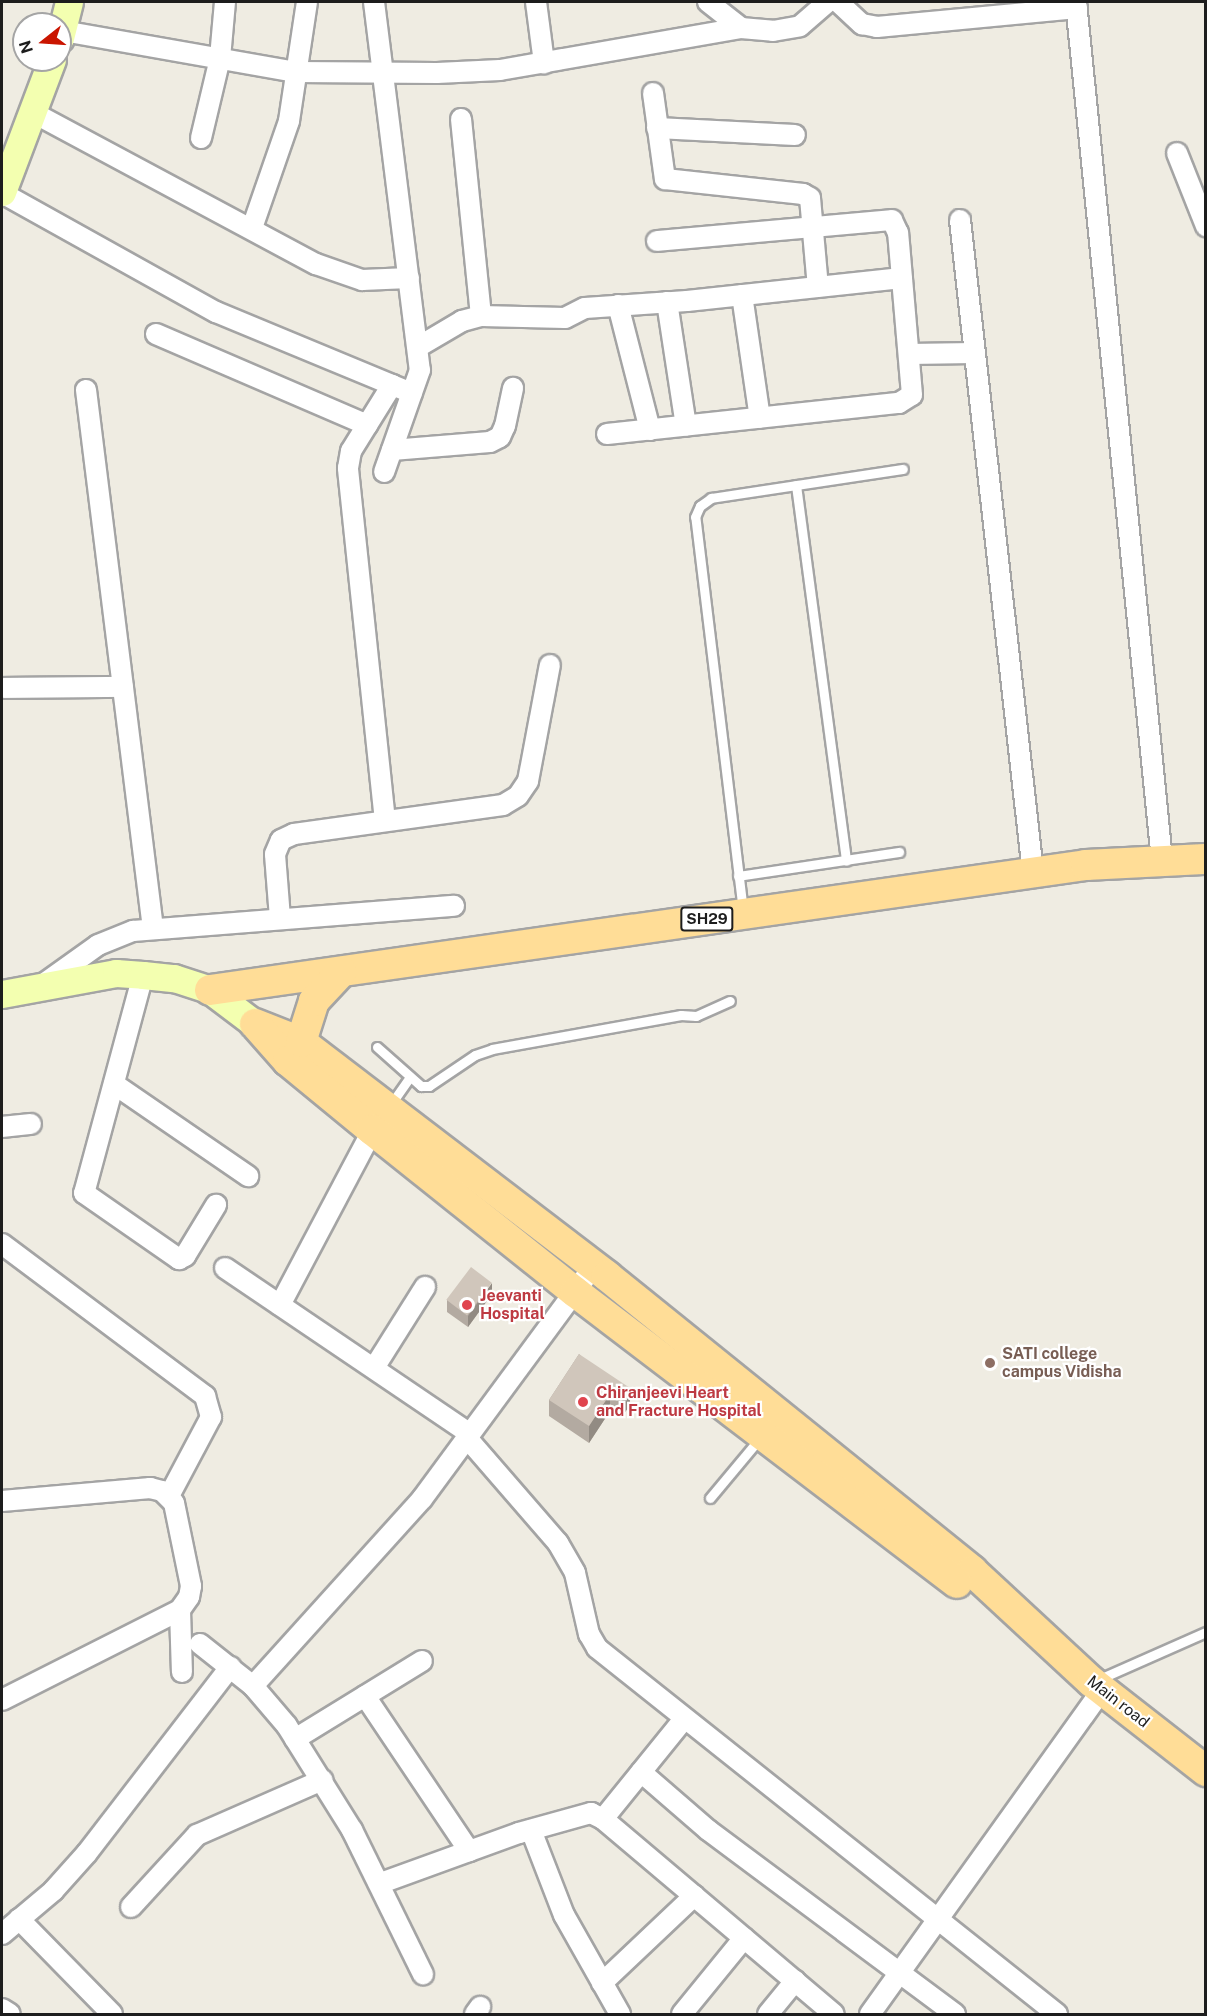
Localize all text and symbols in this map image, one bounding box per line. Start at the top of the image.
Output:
north arrow [12,12,72,72]
text: N [15,38,37,56]
road number: SH29 [680,907,734,931]
place label: Jeevanti Hospital [480,1286,545,1324]
marker: Jeevanti Hospital [458,1296,476,1314]
place label: SATI college campus Vidisha [1002,1344,1122,1382]
marker: SATI college campus Vidisha [983,1356,997,1370]
place label: Chiranjeevi Heart and Fracture Hospital [596,1383,762,1421]
marker: Chiranjeevi Heart and Fracture Hospital [574,1393,592,1411]
street label: Main road [1083,1672,1153,1732]

